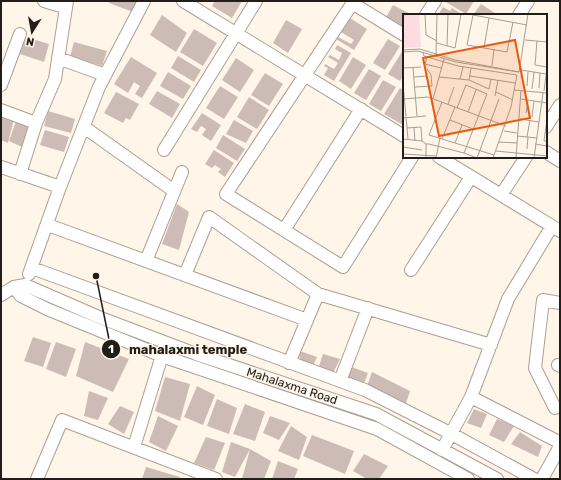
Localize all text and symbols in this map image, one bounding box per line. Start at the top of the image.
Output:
north arrow [12,12,52,52]
inset map [403,14,547,158]
text: N [25,34,35,48]
callout: mahalaxmi temple [101,337,255,362]
text: 1 [108,342,114,356]
text: mahalaxmi temple [129,342,247,357]
street label: Mahalaxma Road [245,365,339,407]

